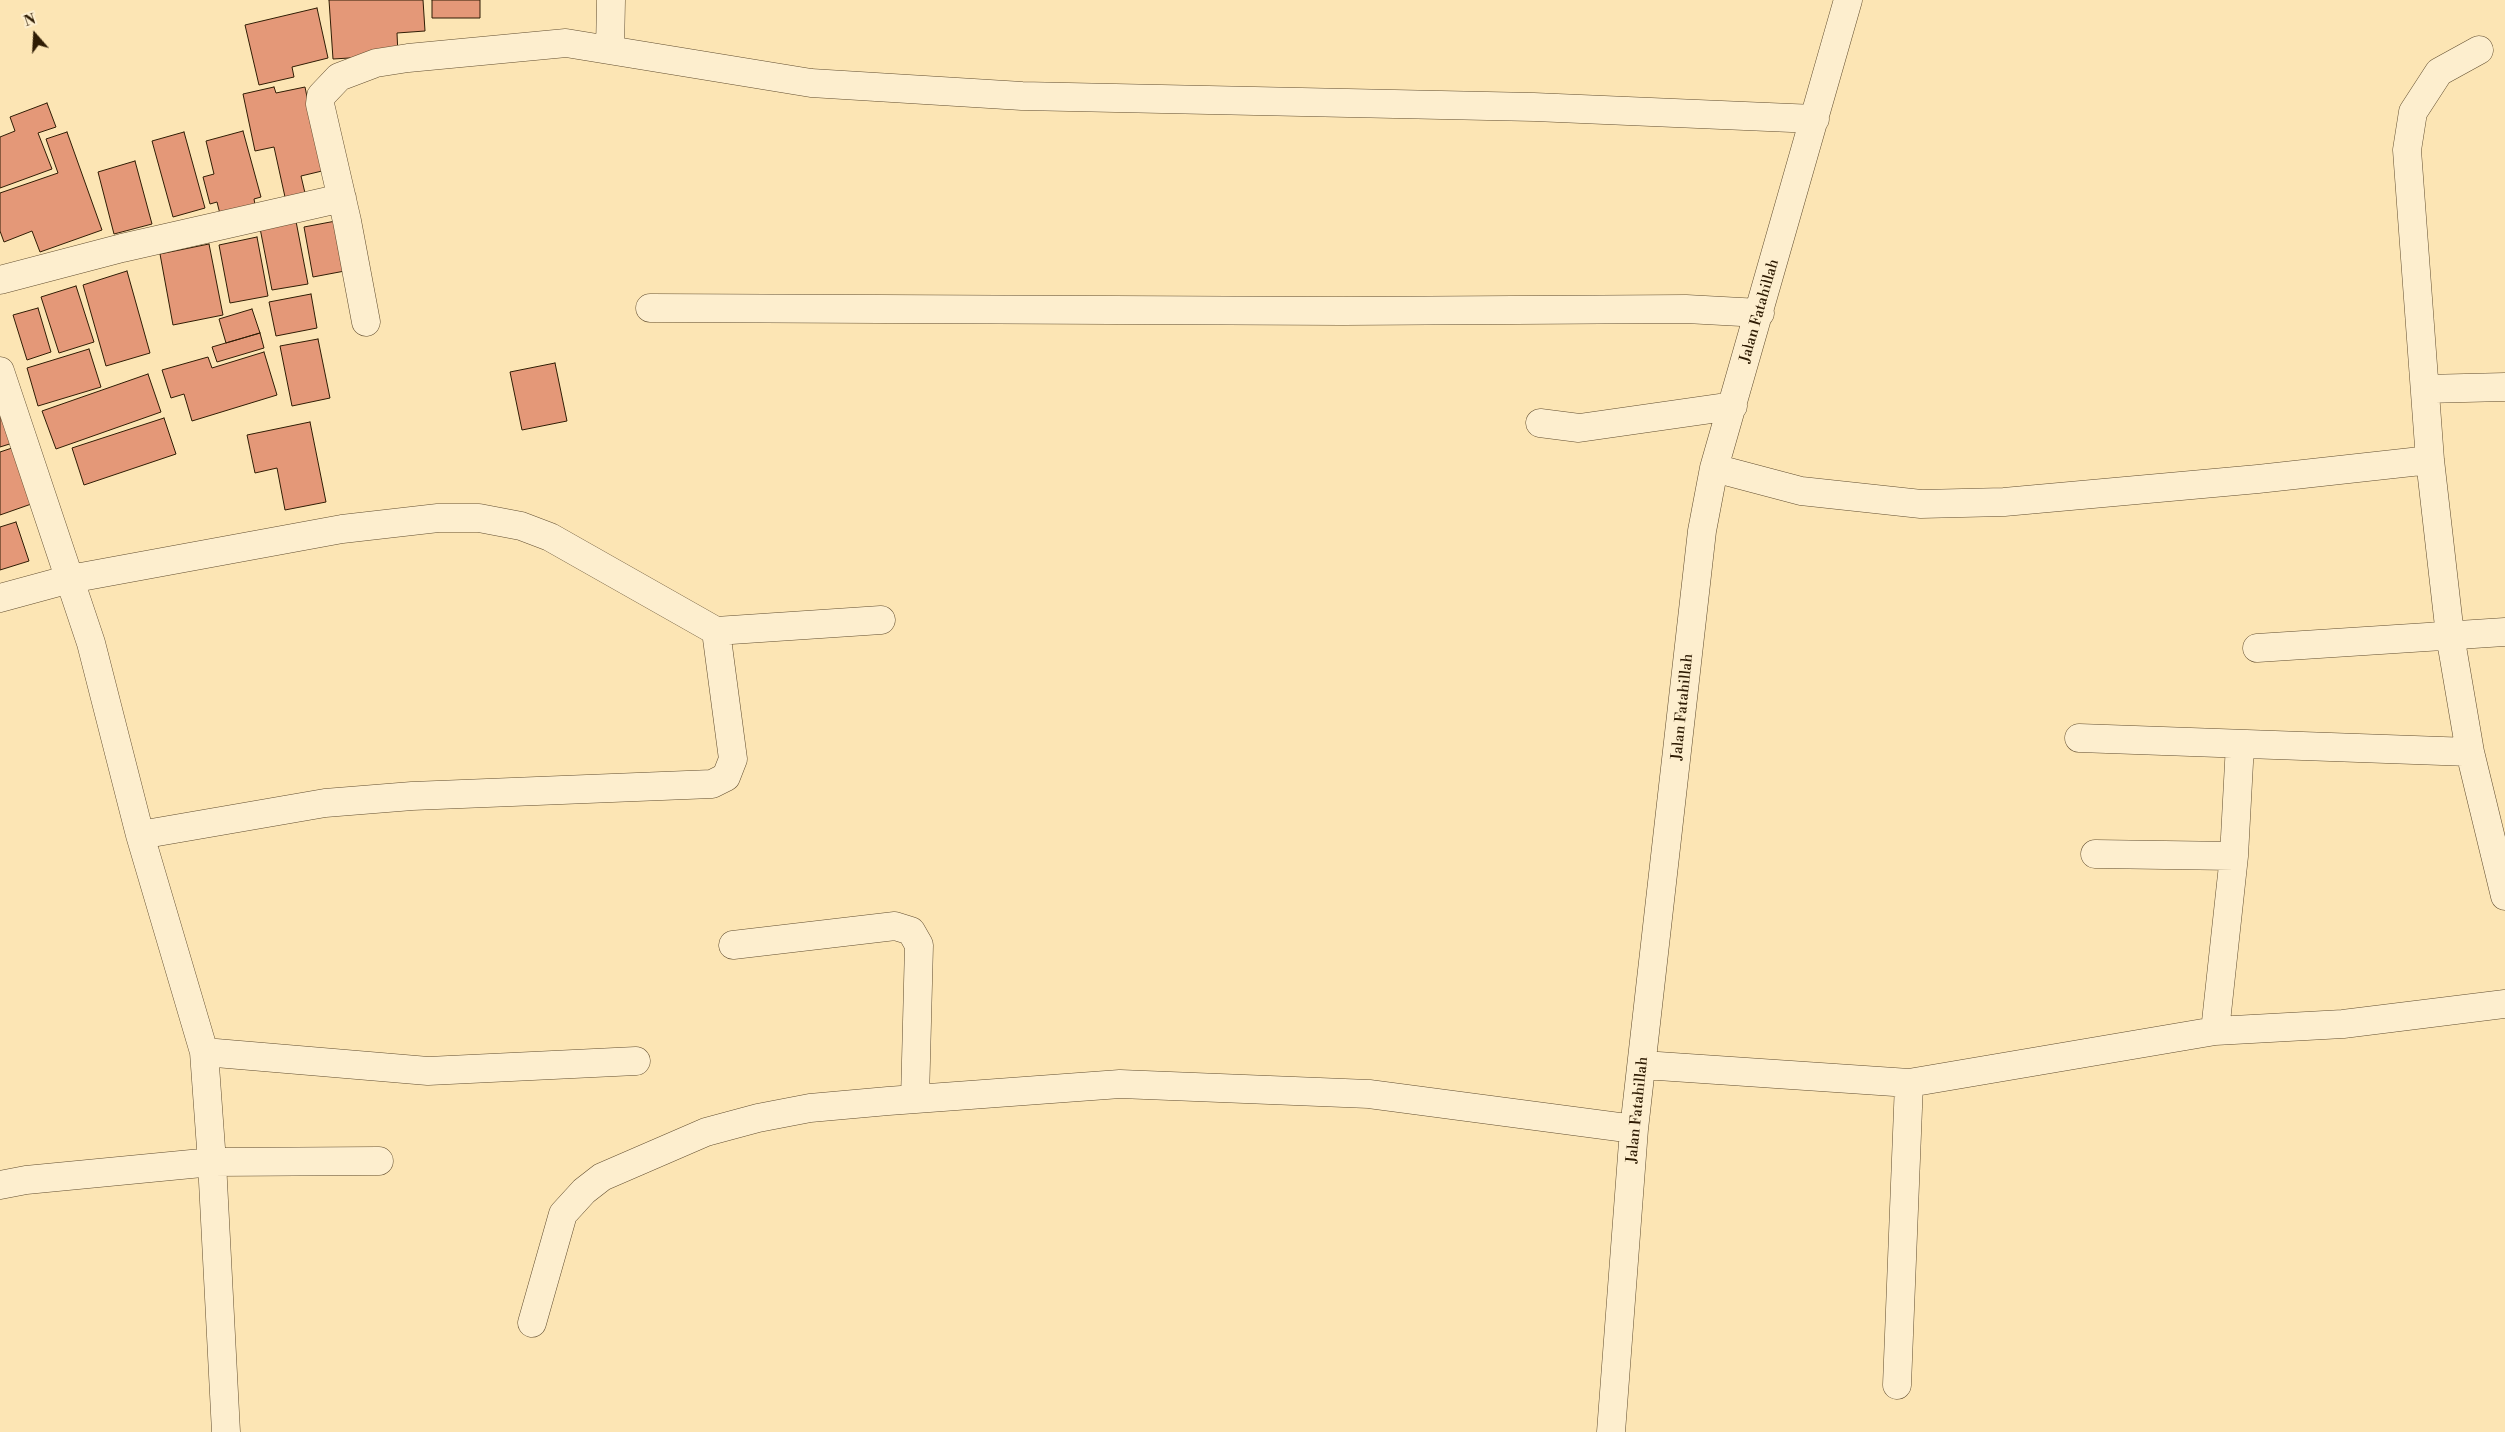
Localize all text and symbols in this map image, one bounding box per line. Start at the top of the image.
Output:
north arrow [10,10,60,60]
text: N [22,11,38,31]
street label: Jalan Fatahillah [1737,257,1783,365]
street label: Jalan Fatahillah [1668,653,1698,761]
street label: Jalan Fatahillah [1623,1056,1653,1164]

